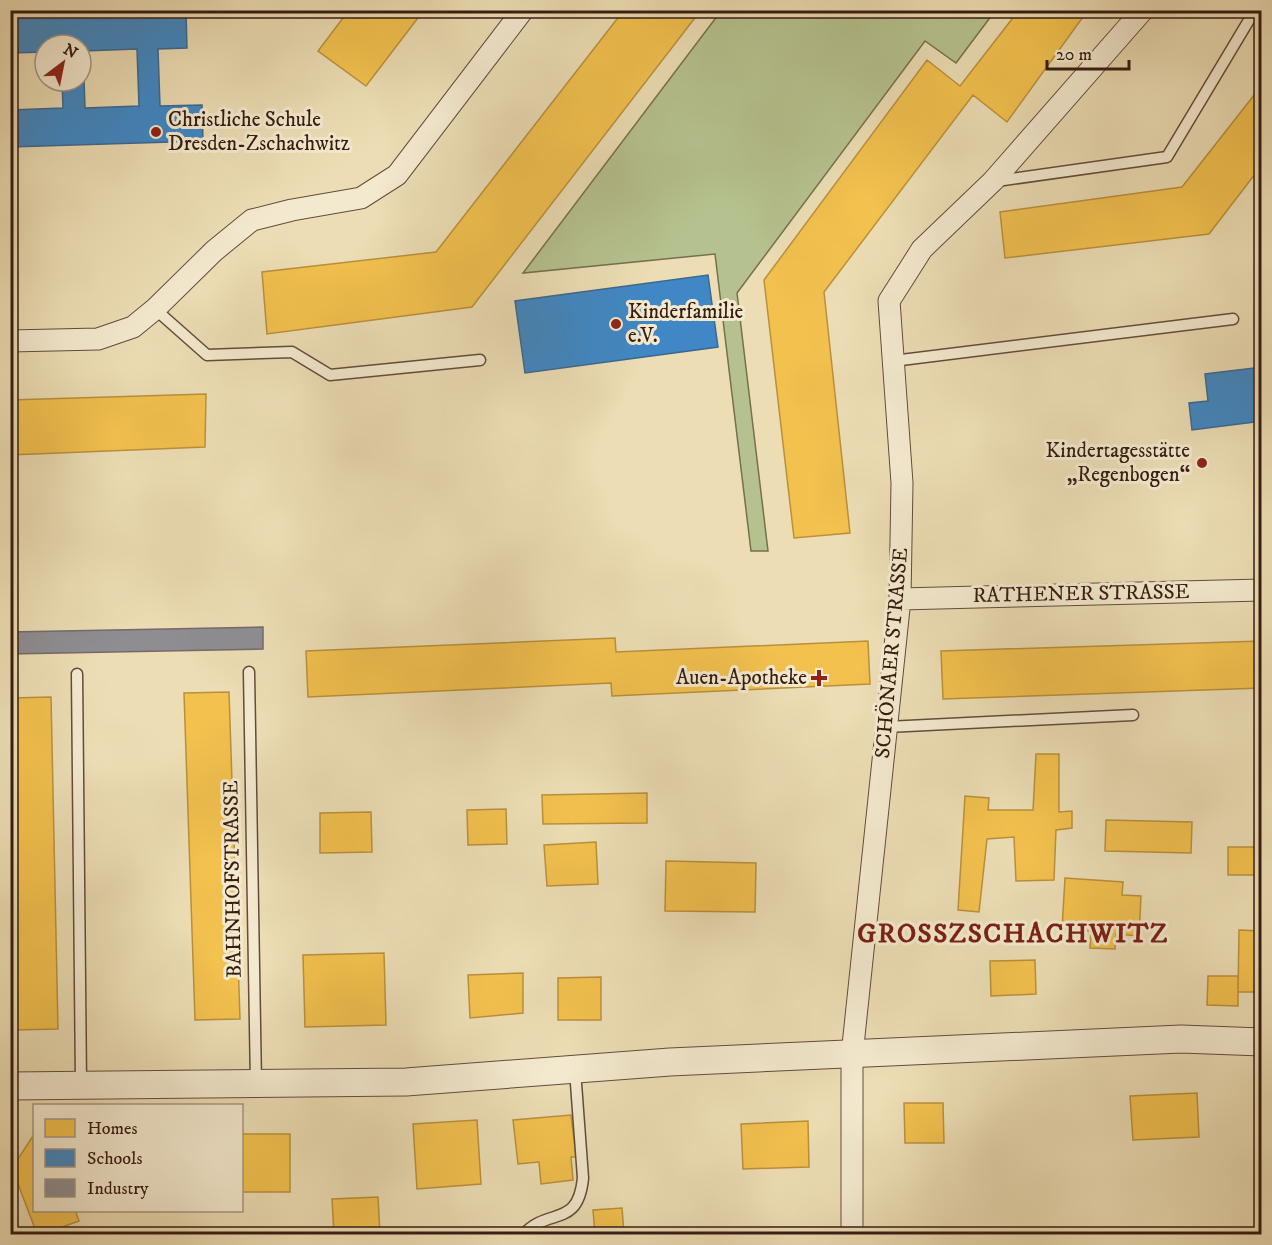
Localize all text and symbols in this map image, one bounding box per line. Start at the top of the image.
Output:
north arrow [33,33,93,93]
scale bar [1047,33,1130,71]
text: N [60,39,81,63]
text: 20 m [1056,44,1092,66]
place label: Christliche Schule Dresden-Zschachwitz [168,107,350,157]
marker: Christliche Schule Dresden-Zschachwitz [149,125,163,139]
place label: Kinderfamilie e.V. [628,299,744,349]
marker: Kinderfamilie e.V. [609,317,623,331]
place label: Kindertagesstätte „Regenbogen“ [1046,438,1190,488]
marker: Kindertagesstätte „Regenbogen“ [1195,456,1209,470]
street label: SCHÖNAER STRASSE [869,546,914,760]
street label: RATHENER STRASSE [972,579,1190,609]
place label: Auen-Apotheke [676,665,807,691]
marker: Auen-Apotheke [812,671,826,685]
street label: BAHNHOFSTRASSE [218,780,248,978]
district label: GROSSZSCHACHWITZ [857,917,1169,951]
legend [33,1104,243,1212]
text: Homes [87,1118,138,1140]
text: Schools [87,1148,142,1170]
text: Industry [87,1178,149,1200]

